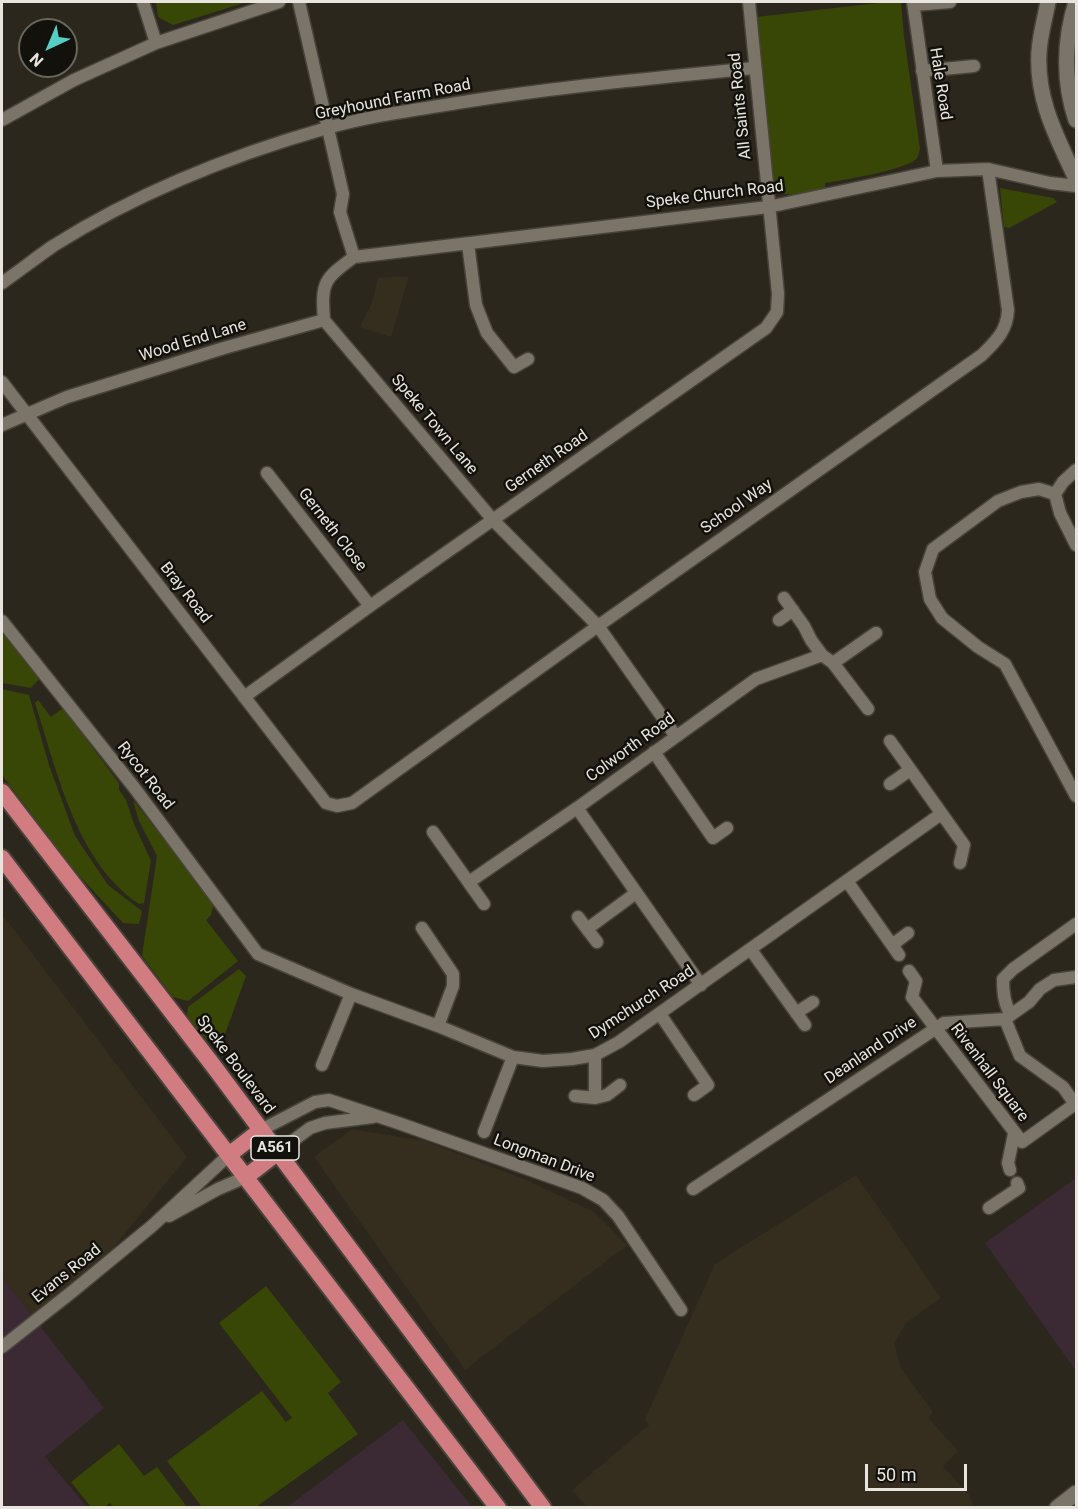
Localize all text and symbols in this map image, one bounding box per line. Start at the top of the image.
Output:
north arrow [18,18,78,78]
street label: Hale Road [925,46,955,122]
text: N [26,49,47,71]
street label: All Saints Road [726,52,756,160]
street label: Greyhound Farm Road [314,75,472,125]
street label: Speke Church Road [645,177,785,213]
street label: Wood End Lane [137,316,249,366]
street label: Speke Town Lane [387,371,481,479]
street label: Gerneth Road [502,426,592,498]
street label: School Way [698,475,776,539]
street label: Gerneth Close [294,485,370,575]
street label: Bray Road [155,559,215,627]
street label: Colworth Road [583,709,679,787]
street label: Rycot Road [113,738,177,814]
street label: Dymchurch Road [586,962,698,1044]
street label: Speke Boulevard [192,1012,278,1118]
street label: Deanland Drive [821,1013,921,1089]
street label: Rivenhall Square [946,1020,1032,1126]
street label: Longman Drive [491,1131,597,1187]
road number: A561 [251,1136,299,1160]
street label: Evans Road [29,1240,105,1308]
scale bar [868,1452,970,1490]
text: 50 m [876,1464,916,1485]

